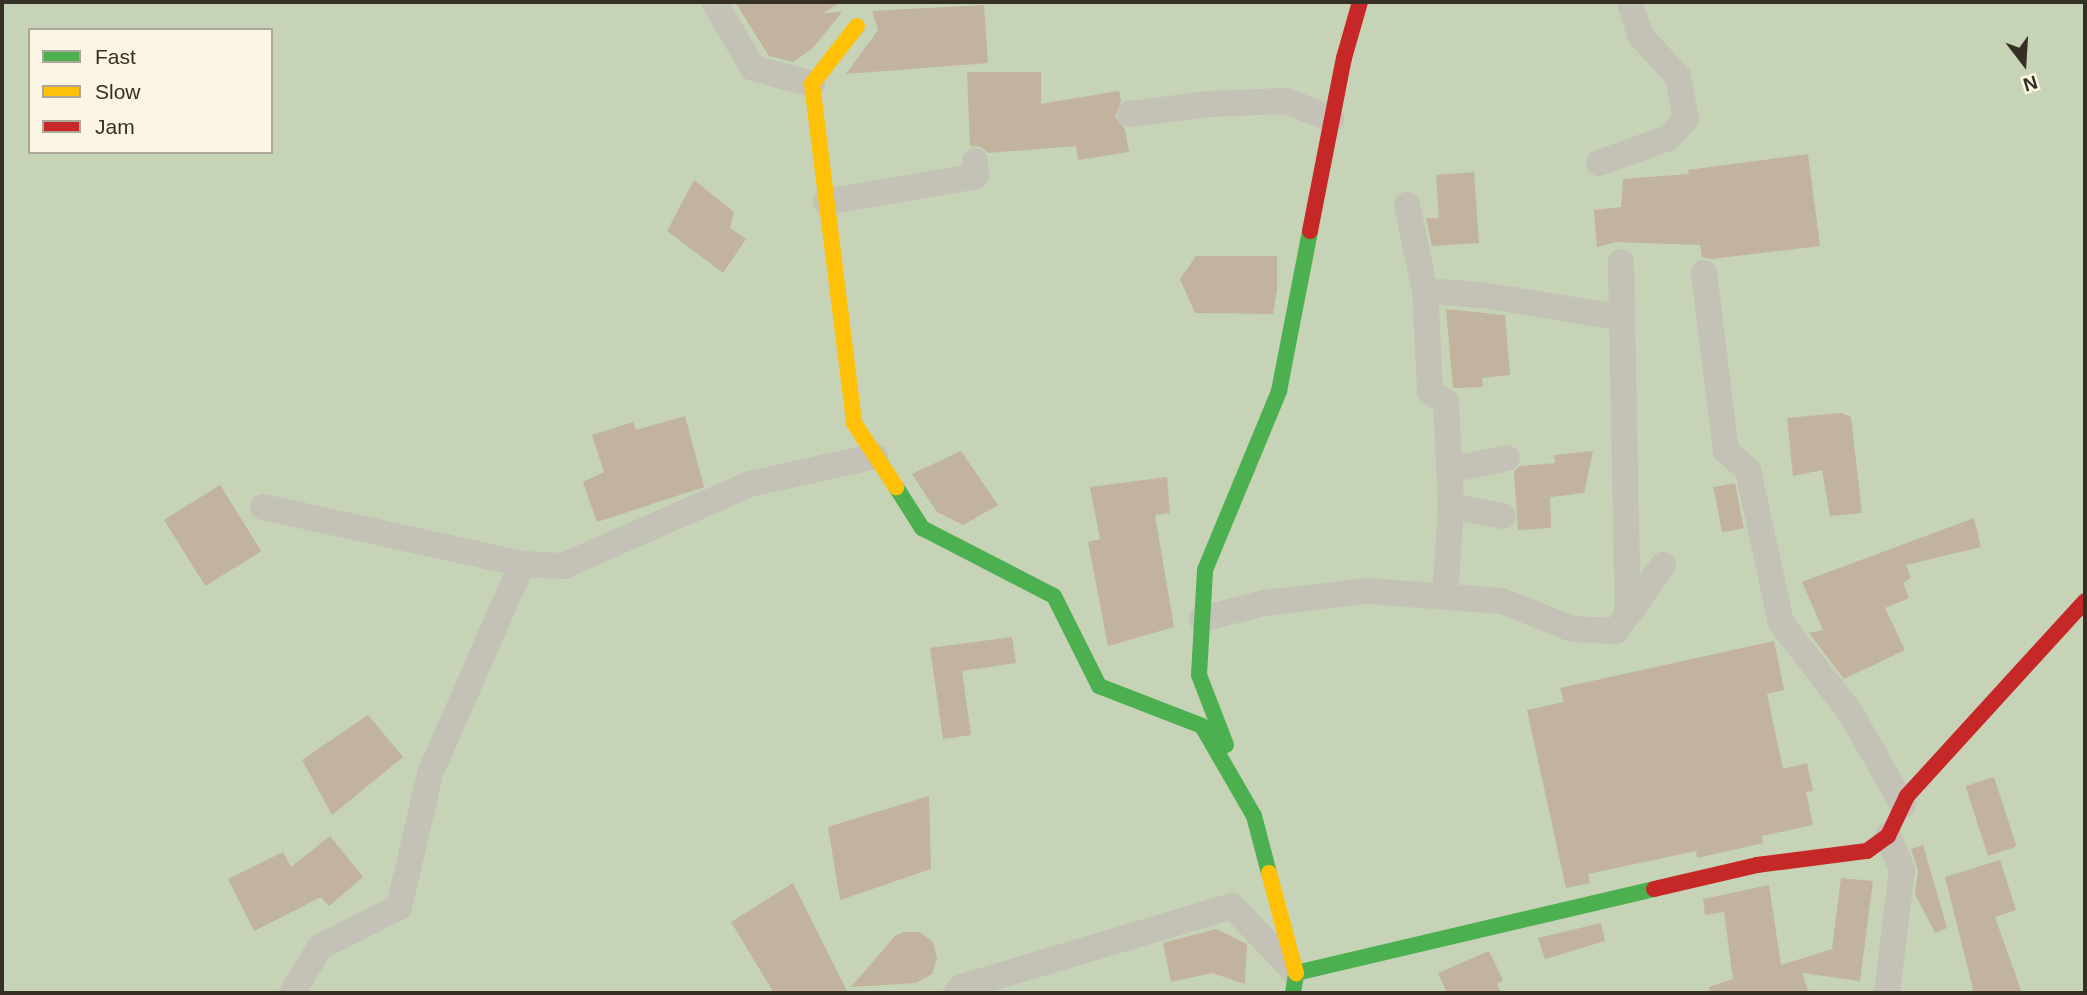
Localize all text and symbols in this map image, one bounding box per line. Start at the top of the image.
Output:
legend [28,28,273,154]
north arrow [1989,28,2059,98]
text: Fast [95,45,136,68]
text: N [2021,72,2040,96]
text: Slow [95,80,141,103]
text: Jam [95,115,135,138]

